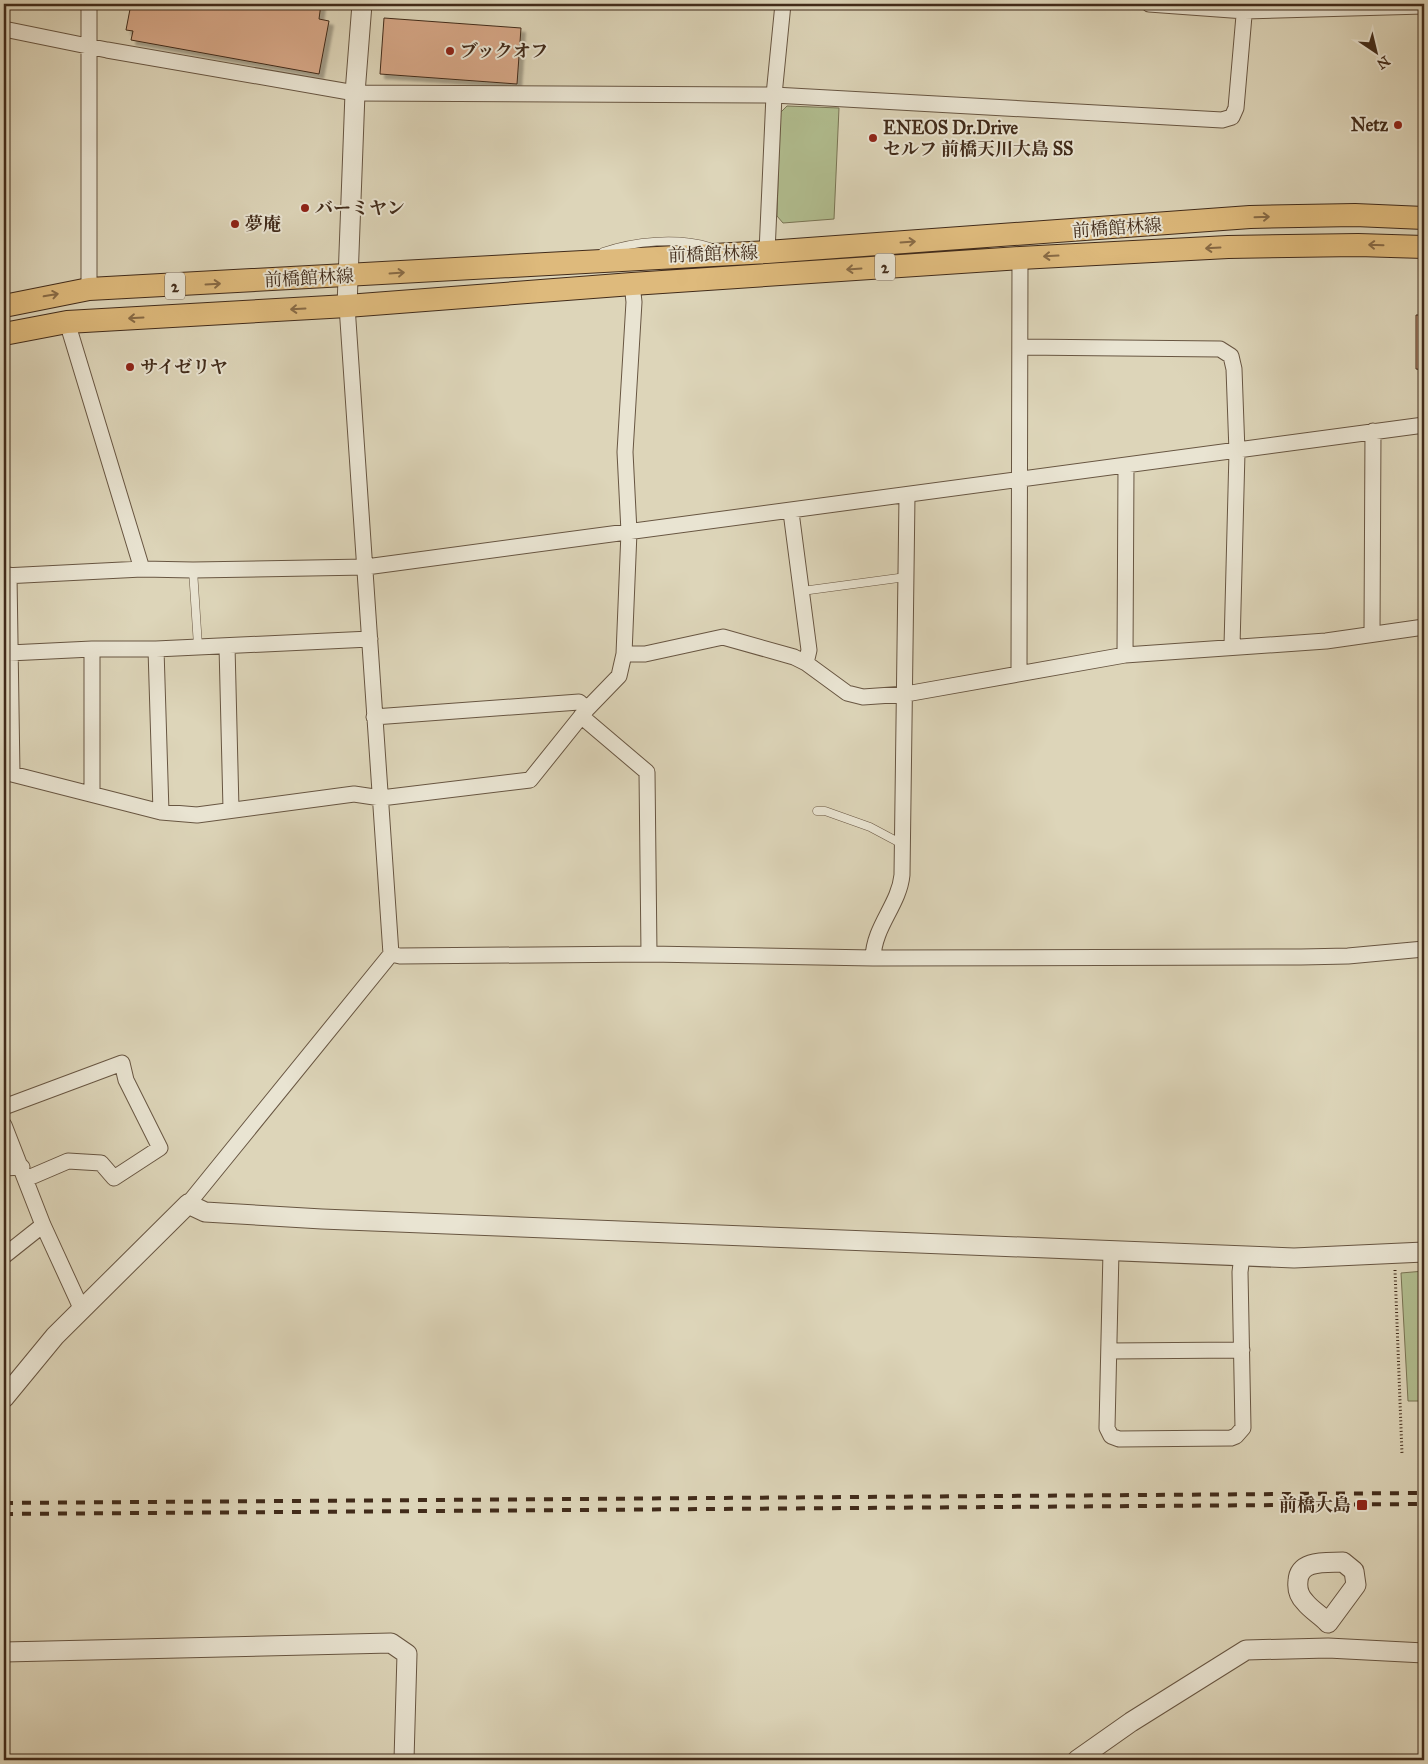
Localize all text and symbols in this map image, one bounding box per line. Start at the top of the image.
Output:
north arrow [1350,28,1400,78]
place label: ブックオフ [460,40,548,62]
marker: ブックオフ [444,45,456,57]
text: N [1373,52,1393,73]
place label: Netz [1351,114,1389,136]
place label: ENEOS Dr.Drive セルフ 前橋天川大島 SS [883,117,1073,160]
marker: Netz [1392,119,1404,131]
marker: ENEOS Dr.Drive セルフ 前橋天川大島 SS [867,132,879,144]
place label: バーミヤン [315,197,405,219]
marker: バーミヤン [299,202,311,214]
one-way arrow [1254,212,1270,222]
place label: 夢庵 [245,213,281,235]
street label: 前橋館林線 [1071,214,1163,242]
marker: 夢庵 [229,218,241,230]
one-way arrow [900,237,916,246]
street label: 前橋館林線 [668,241,758,267]
one-way arrow [1368,241,1384,250]
one-way arrow [1205,243,1221,252]
one-way arrow [1043,251,1059,260]
road number: 2 [875,253,895,280]
one-way arrow [846,264,862,273]
street label: 前橋館林線 [263,265,355,291]
one-way arrow [388,268,404,277]
road number: 2 [165,272,185,300]
one-way arrow [205,279,221,288]
one-way arrow [43,290,59,300]
one-way arrow [290,304,306,313]
one-way arrow [128,313,144,322]
place label: サイゼリヤ [140,356,228,378]
marker: サイゼリヤ [124,361,136,373]
place label: 前橋大島 [1279,1494,1351,1516]
marker: 前橋大島 [1355,1498,1369,1512]

